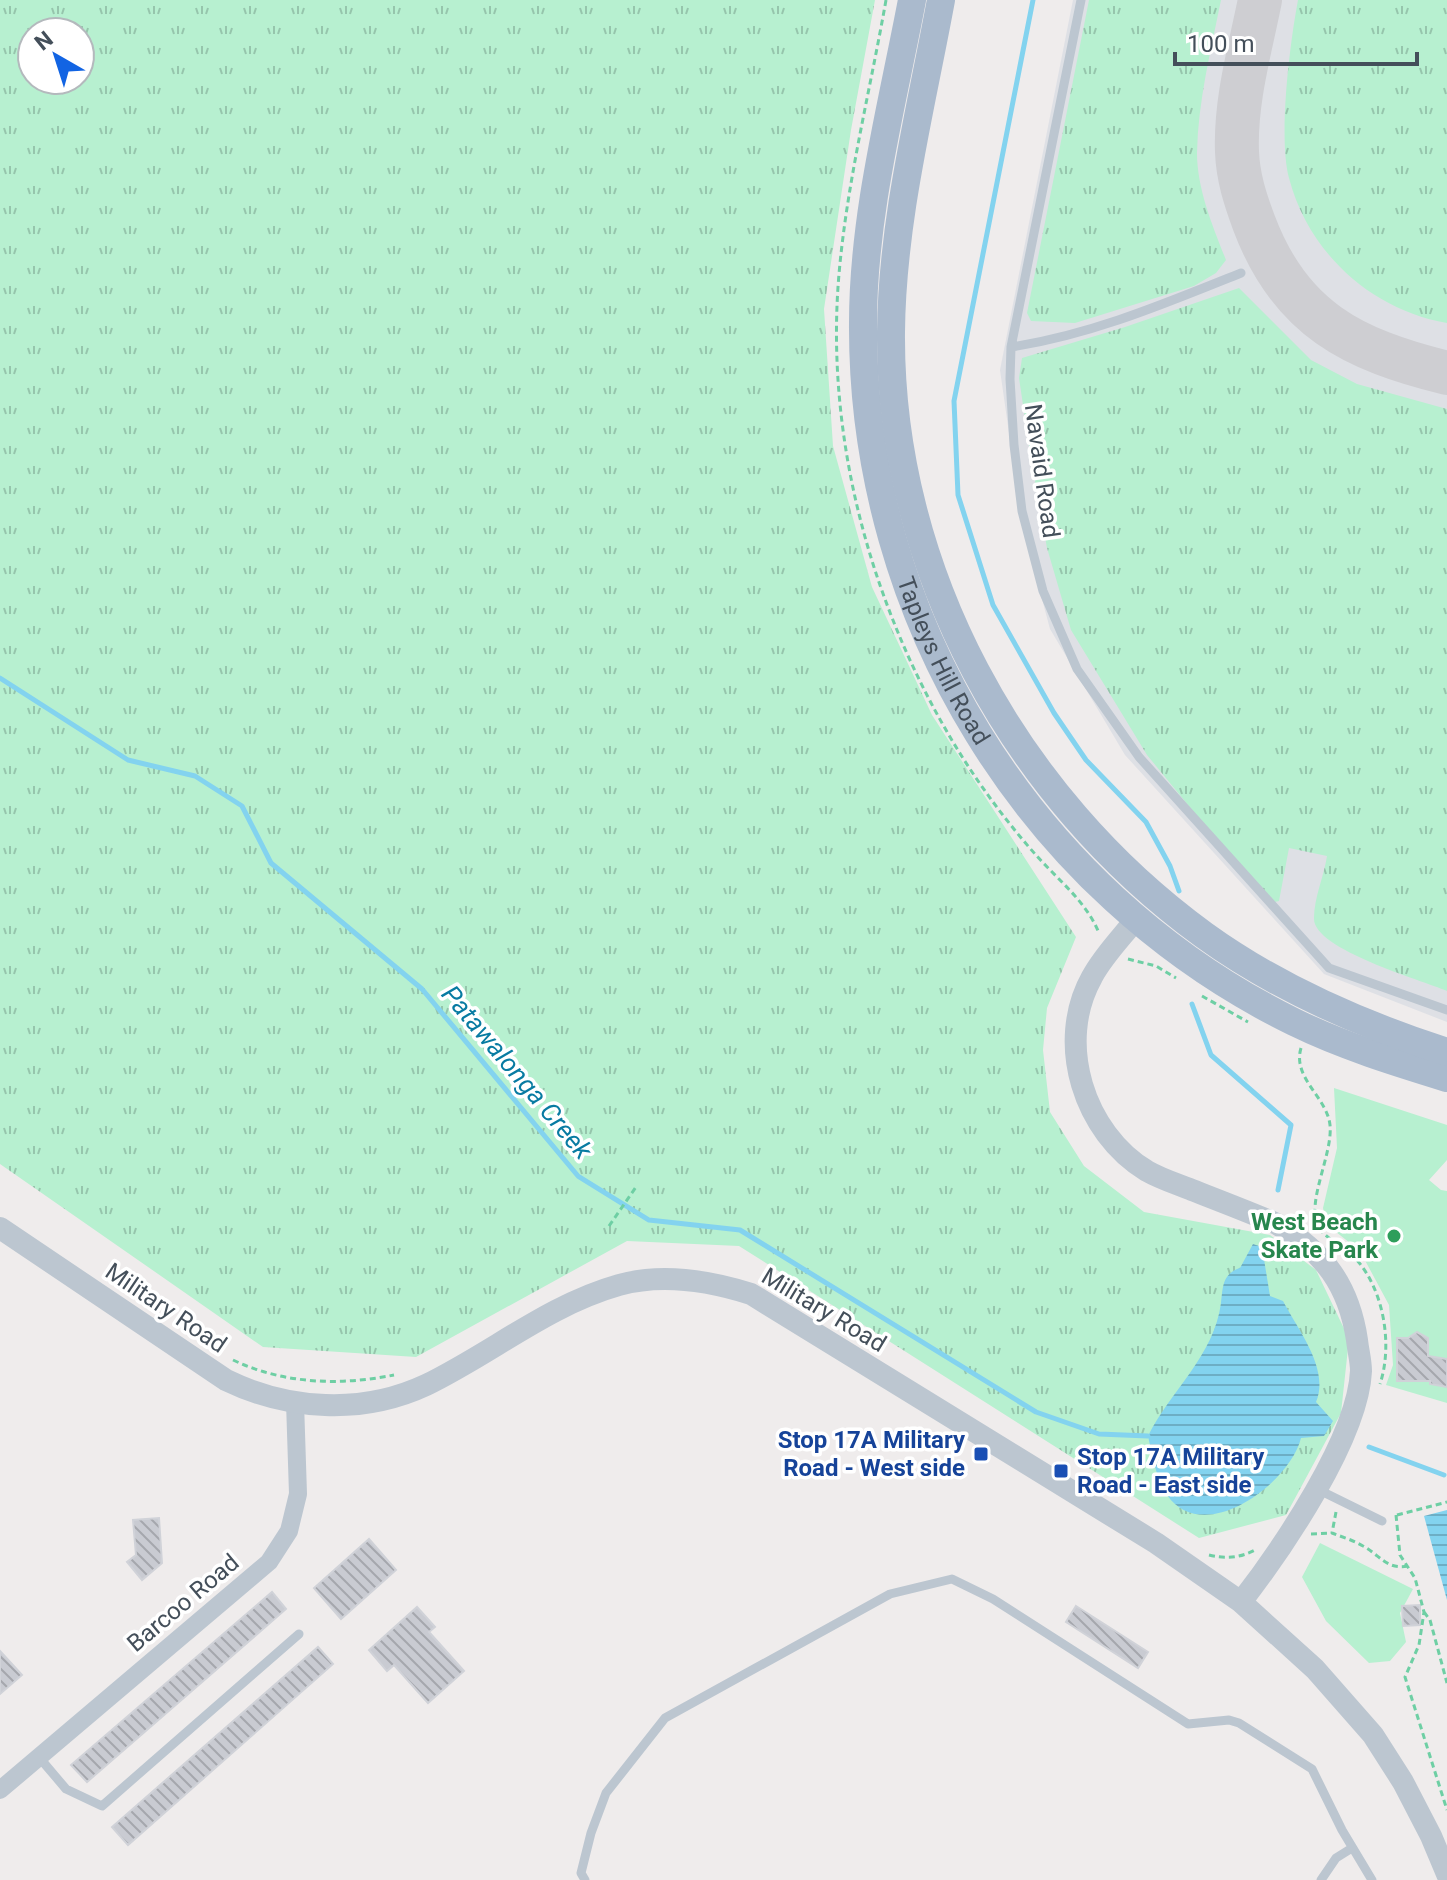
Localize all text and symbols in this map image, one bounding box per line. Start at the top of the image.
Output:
north arrow [16,16,96,96]
scale bar [1175,16,1417,66]
text: N [30,26,58,55]
text: 100 m [1187,30,1254,58]
street label: Navaid Road [1019,402,1065,540]
street label: Tapleys Hill Road [891,573,996,750]
water label: Patawalonga Creek [436,979,599,1166]
place label: West Beach Skate Park [1251,1208,1379,1264]
marker: West Beach Skate Park [1385,1227,1403,1245]
street label: Military Road [100,1257,232,1359]
street label: Military Road [757,1262,891,1358]
place label: Stop 17A Military Road - West side [778,1426,966,1482]
place label: Stop 17A Military Road - East side [1077,1443,1265,1499]
marker: Stop 17A Military Road - West side [972,1445,990,1463]
marker: Stop 17A Military Road - East side [1052,1462,1070,1480]
street label: Barcoo Road [122,1548,244,1658]

